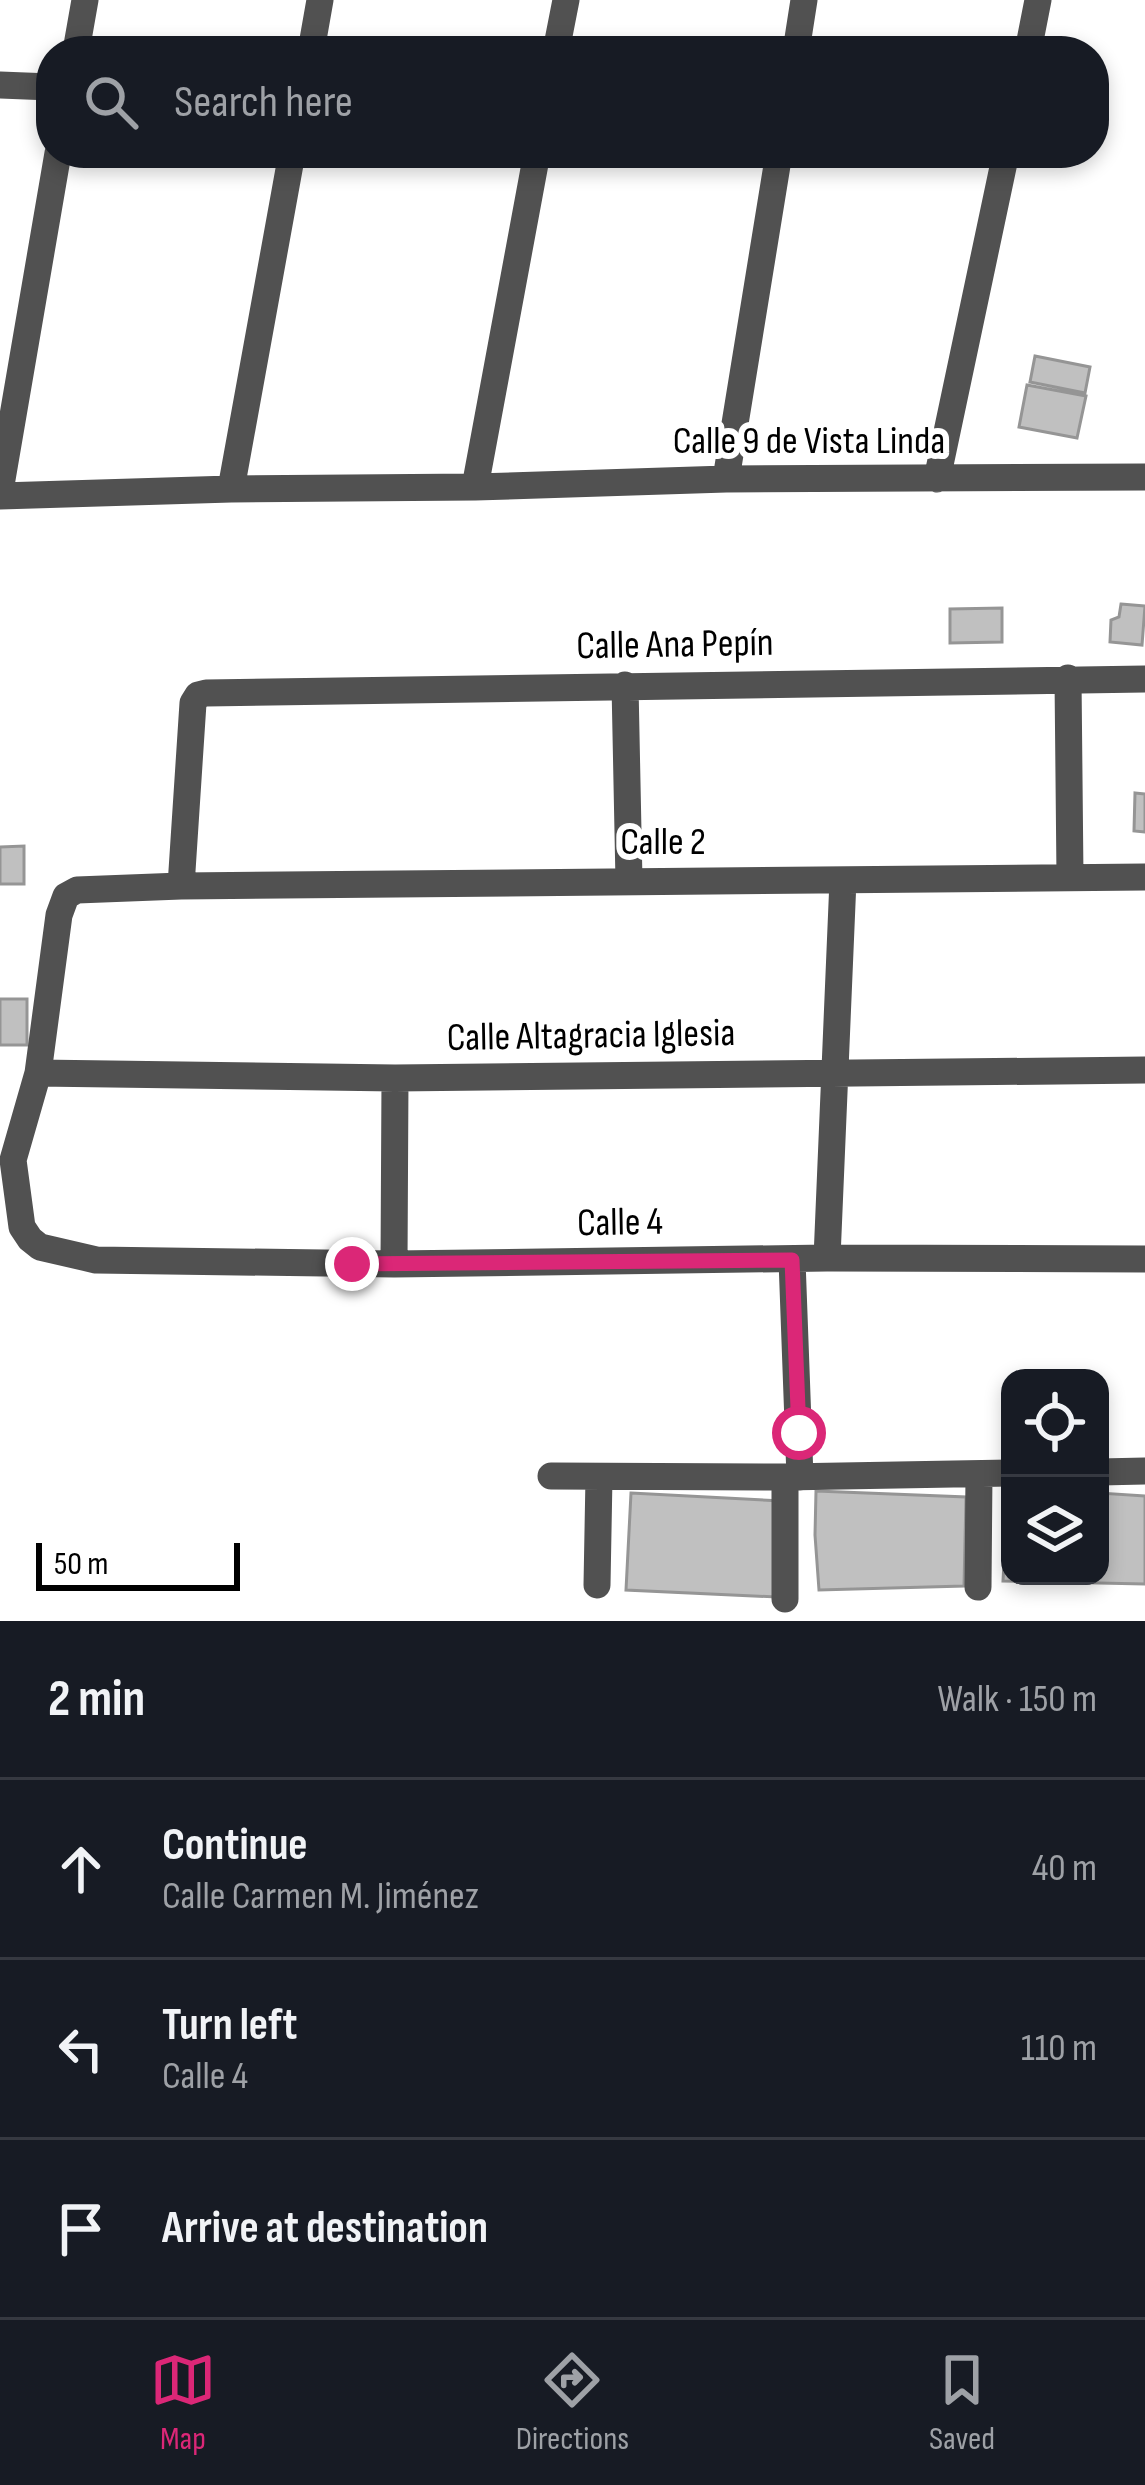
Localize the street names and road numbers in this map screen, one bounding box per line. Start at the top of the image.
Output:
street label: Calle 9 de Vista Linda [673,418,945,465]
street label: Calle Ana Pepín [576,620,774,670]
street label: Calle 2 [620,819,706,866]
street label: Calle Altagracia Iglesia [446,1010,736,1062]
street label: Calle 4 [577,1199,663,1247]

